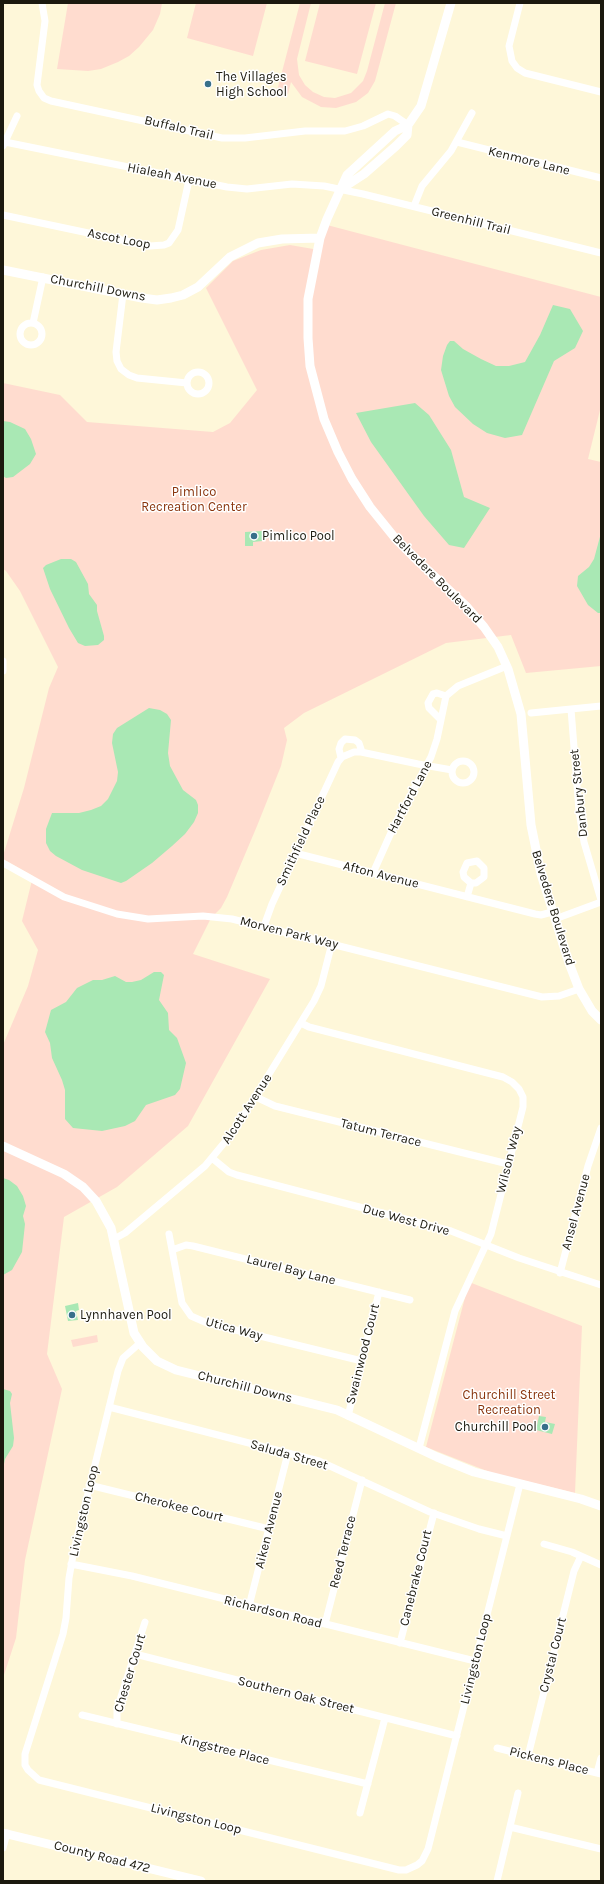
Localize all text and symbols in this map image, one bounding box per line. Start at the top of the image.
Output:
place label: The Villages High School [216,69,287,100]
marker: The Villages High School [203,79,213,89]
street label: Buffalo Trail [143,112,215,144]
street label: Kenmore Lane [486,143,572,179]
street label: Hialeah Avenue [126,160,218,192]
street label: Greenhill Trail [430,204,512,238]
street label: Ascot Loop [86,225,152,253]
street label: Churchill Downs [49,271,147,305]
park label: Pimlico Recreation Center [141,484,247,515]
place label: Pimlico Pool [262,528,335,544]
marker: Pimlico Pool [249,531,259,541]
street label: Belvedere Boulevard [389,531,485,627]
street label: Danbury Street [567,748,591,838]
street label: Hartford Lane [384,758,436,836]
street label: Smithfield Place [273,794,329,888]
street label: Belvedere Boulevard [528,848,578,968]
street label: Afton Avenue [342,858,420,892]
street label: Morven Park Way [238,913,340,953]
street label: Alcott Avenue [219,1071,275,1147]
street label: Tatum Terrace [339,1115,423,1151]
street label: Wilson Way [493,1125,525,1195]
street label: Ansel Avenue [558,1172,594,1252]
street label: Due West Drive [361,1201,451,1239]
street label: Laurel Bay Lane [245,1251,337,1289]
street label: Swainwood Court [343,1302,383,1406]
place label: Lynnhaven Pool [80,1307,172,1323]
marker: Lynnhaven Pool [67,1310,77,1320]
street label: Utica Way [204,1314,264,1344]
street label: Churchill Downs [196,1368,294,1406]
park label: Churchill Street Recreation [463,1387,555,1418]
place label: Churchill Pool [455,1419,537,1435]
marker: Churchill Pool [540,1422,550,1432]
street label: Saluda Street [248,1436,330,1474]
street label: Livingston Loop [66,1464,102,1558]
street label: Cherokee Court [133,1488,225,1526]
street label: Aiken Avenue [252,1490,286,1570]
street label: Reed Terrace [326,1514,360,1590]
street label: Canebrake Court [396,1528,436,1628]
street label: Richardson Road [222,1592,324,1632]
street label: Livingston Loop [457,1612,495,1706]
street label: Crystal Court [536,1616,570,1694]
street label: Chester Court [111,1632,149,1714]
street label: Southern Oak Street [236,1673,356,1717]
street label: Kingstree Place [179,1731,271,1769]
street label: Pickens Place [508,1744,590,1778]
street label: Livingston Loop [149,1800,243,1838]
street label: County Road 472 [52,1837,152,1877]

